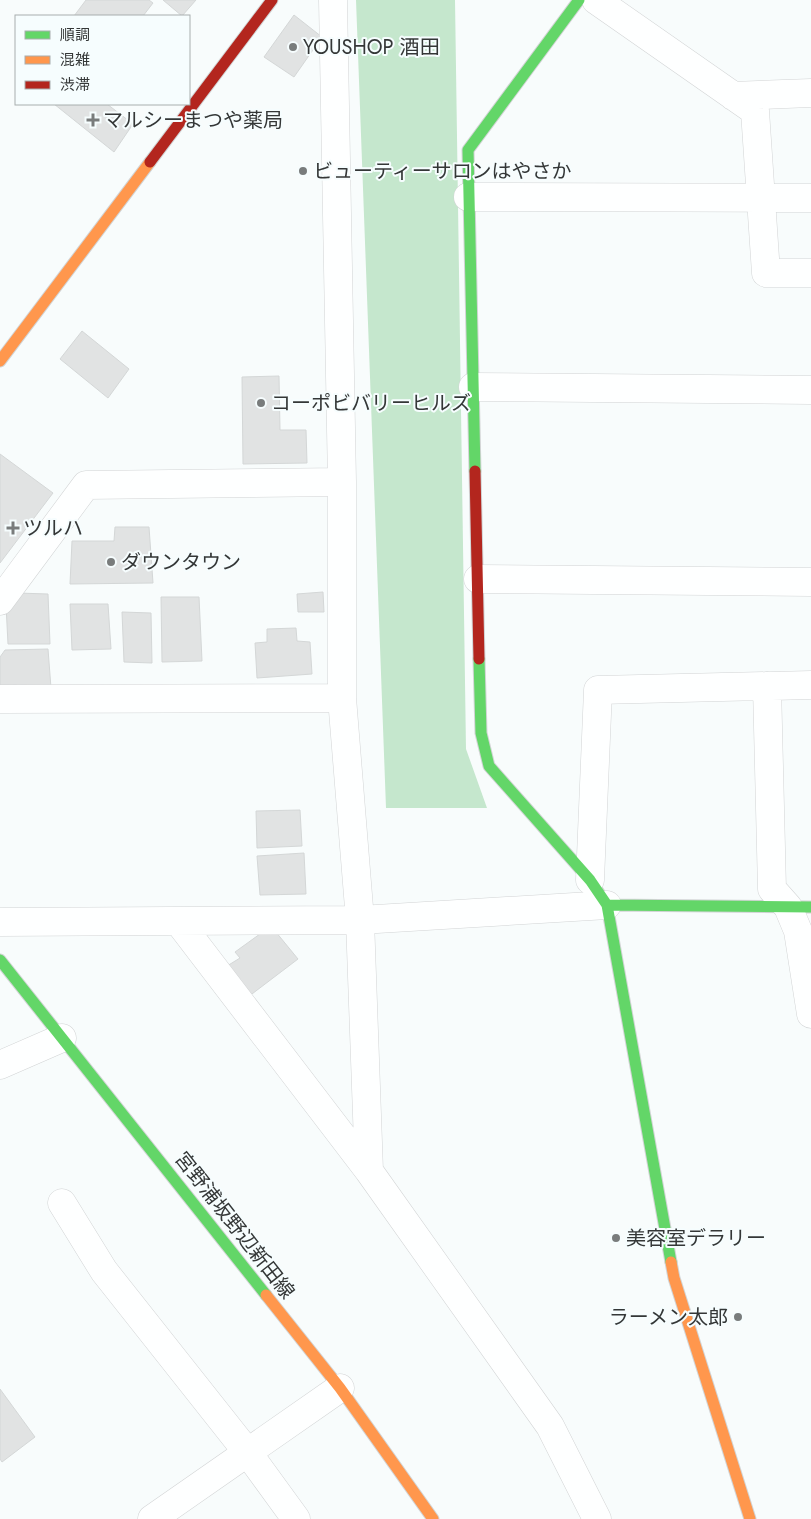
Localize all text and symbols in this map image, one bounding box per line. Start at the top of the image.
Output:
legend [15,15,190,105]
text: 順調 [60,24,90,46]
place label: YOUSHOP 酒田 [303,33,440,62]
marker: YOUSHOP 酒田 [287,41,299,53]
text: 混雑 [60,49,90,71]
text: 渋滞 [60,74,90,96]
place label: マルシーまつや薬局 [103,106,283,135]
marker: マルシーまつや薬局 [87,114,99,126]
place label: ビューティーサロンはやさか [313,157,571,186]
marker: ビューティーサロンはやさか [297,165,309,177]
place label: コーポビバリーヒルズ [271,389,471,418]
marker: コーポビバリーヒルズ [255,397,267,409]
place label: ツルハ [23,514,83,543]
marker: ツルハ [7,522,19,534]
place label: ダウンタウン [121,548,241,577]
marker: ダウンタウン [105,556,117,568]
street label: 宮野浦坂野辺新田線 [168,1145,301,1305]
place label: 美容室デラリー [626,1224,766,1253]
marker: 美容室デラリー [610,1232,622,1244]
place label: ラーメン太郎 [609,1303,728,1332]
marker: ラーメン太郎 [732,1311,744,1323]

